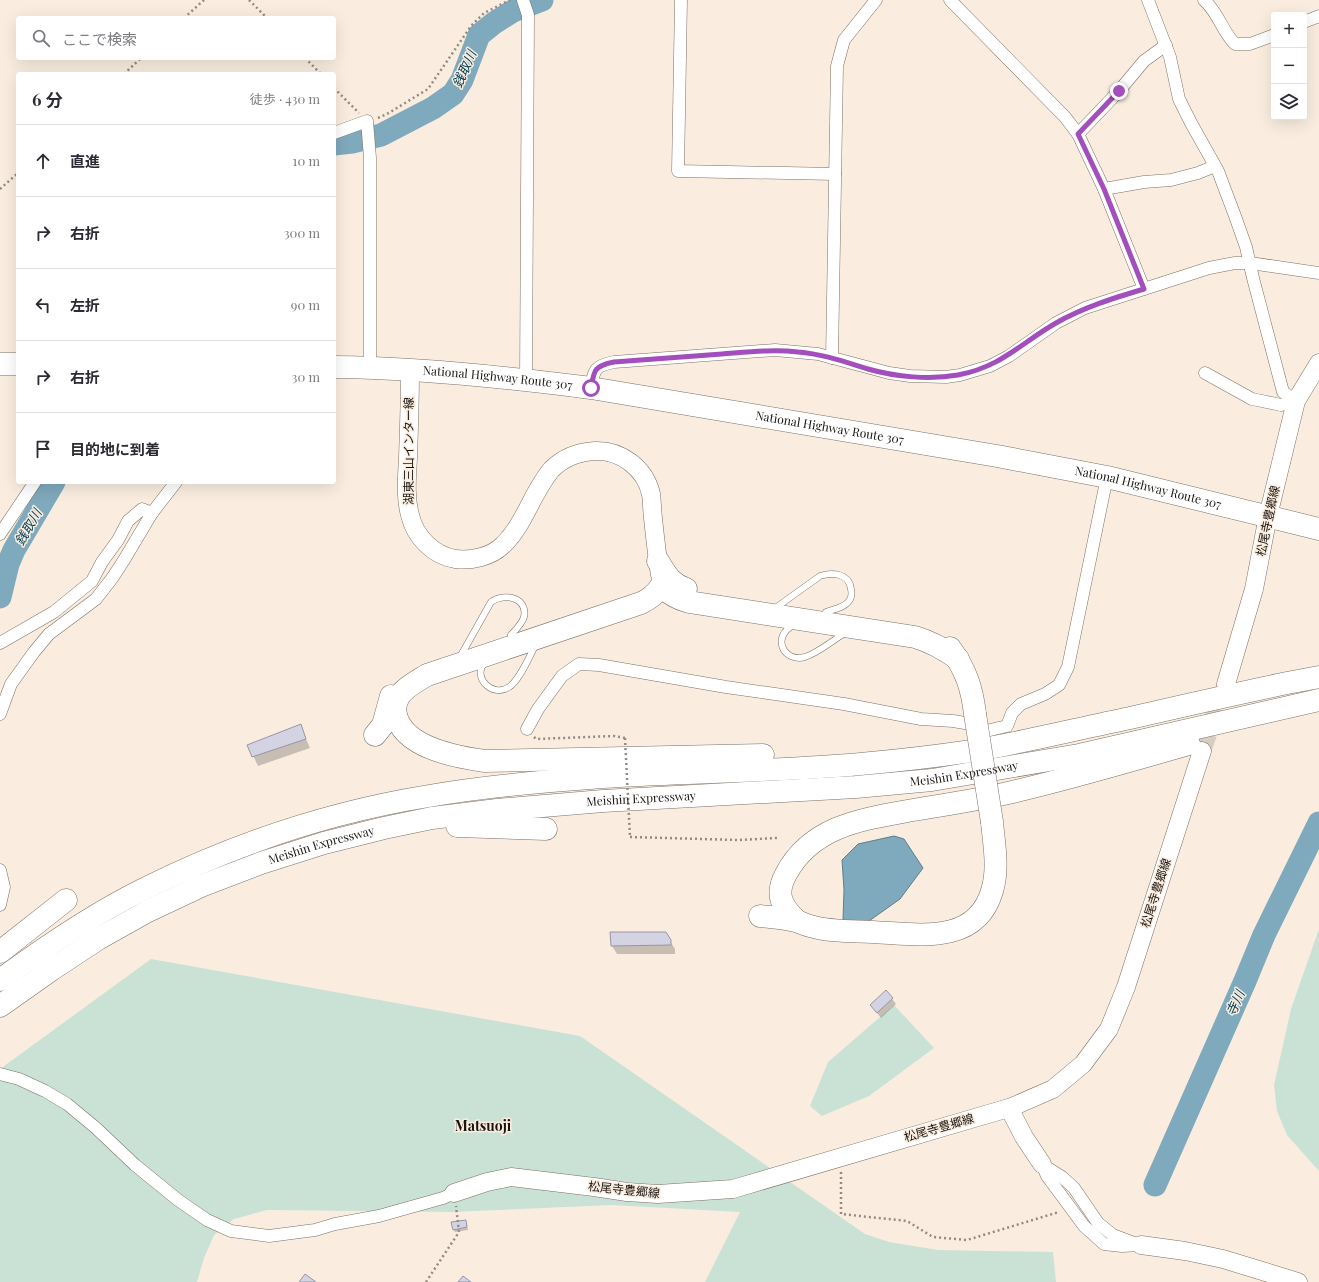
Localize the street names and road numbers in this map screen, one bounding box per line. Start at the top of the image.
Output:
street label: National Highway Route 307 [422,362,573,393]
street label: 湖東三山インター線 [400,397,416,505]
street label: National Highway Route 307 [755,407,905,447]
street label: National Highway Route 307 [1074,462,1223,512]
street label: 松尾寺豊郷線 [1252,484,1282,558]
street label: Meishin Expressway [909,756,1019,789]
street label: Meishin Expressway [586,787,696,809]
street label: Meishin Expressway [266,822,376,867]
street label: 松尾寺豊郷線 [1136,856,1174,929]
street label: 松尾寺豊郷線 [902,1109,976,1145]
street label: 松尾寺豊郷線 [587,1177,661,1201]

